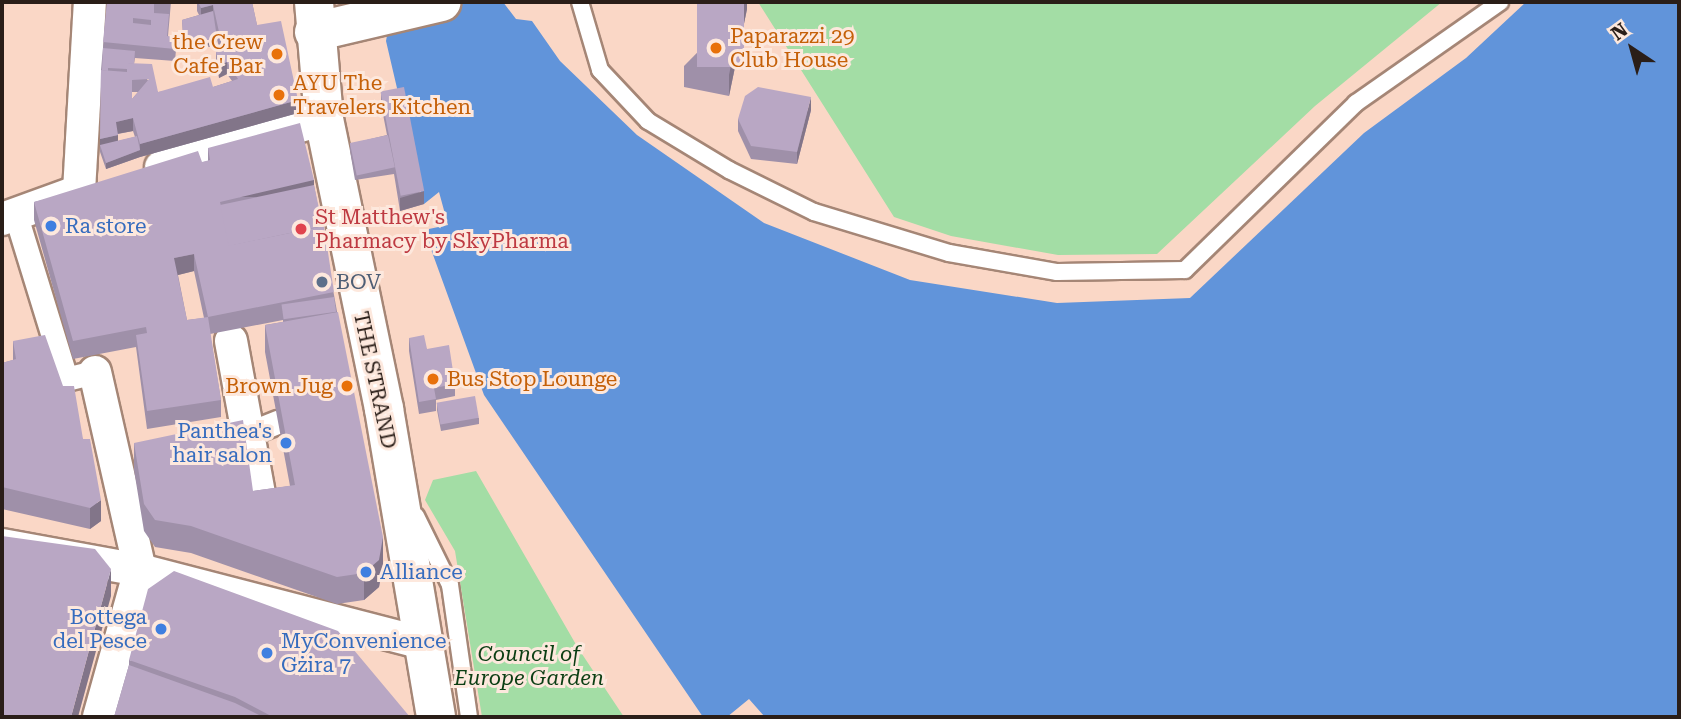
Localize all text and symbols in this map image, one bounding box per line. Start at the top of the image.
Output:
north arrow [1597,14,1667,84]
text: N [1607,18,1632,45]
place label: Paparazzi 29 Club House [730,23,854,73]
place label: the Crew Cafe' Bar [172,29,263,79]
marker: Paparazzi 29 Club House [708,40,724,56]
marker: the Crew Cafe' Bar [269,46,285,62]
place label: AYU The Travelers Kitchen [293,70,471,120]
marker: AYU The Travelers Kitchen [271,87,287,103]
place label: St Matthew's Pharmacy by SkyPharma [315,204,569,254]
place label: Ra store [65,213,147,239]
marker: Ra store [43,218,59,234]
marker: St Matthew's Pharmacy by SkyPharma [293,221,309,237]
place label: BOV [336,269,381,295]
marker: BOV [314,274,330,290]
street label: THE STRAND [348,309,402,451]
place label: Bus Stop Lounge [447,366,617,392]
marker: Bus Stop Lounge [425,371,441,387]
place label: Brown Jug [225,373,333,399]
marker: Brown Jug [339,378,355,394]
place label: Panthea's hair salon [172,418,272,468]
marker: Panthea's hair salon [278,435,294,451]
place label: Alliance [380,559,463,585]
marker: Alliance [358,564,374,580]
place label: Bottega del Pesce [53,604,147,654]
marker: Bottega del Pesce [153,621,169,637]
place label: MyConvenience Gżira 7 [281,628,447,678]
park label: Council of Europe Garden [454,641,604,691]
marker: MyConvenience Gżira 7 [259,645,275,661]

